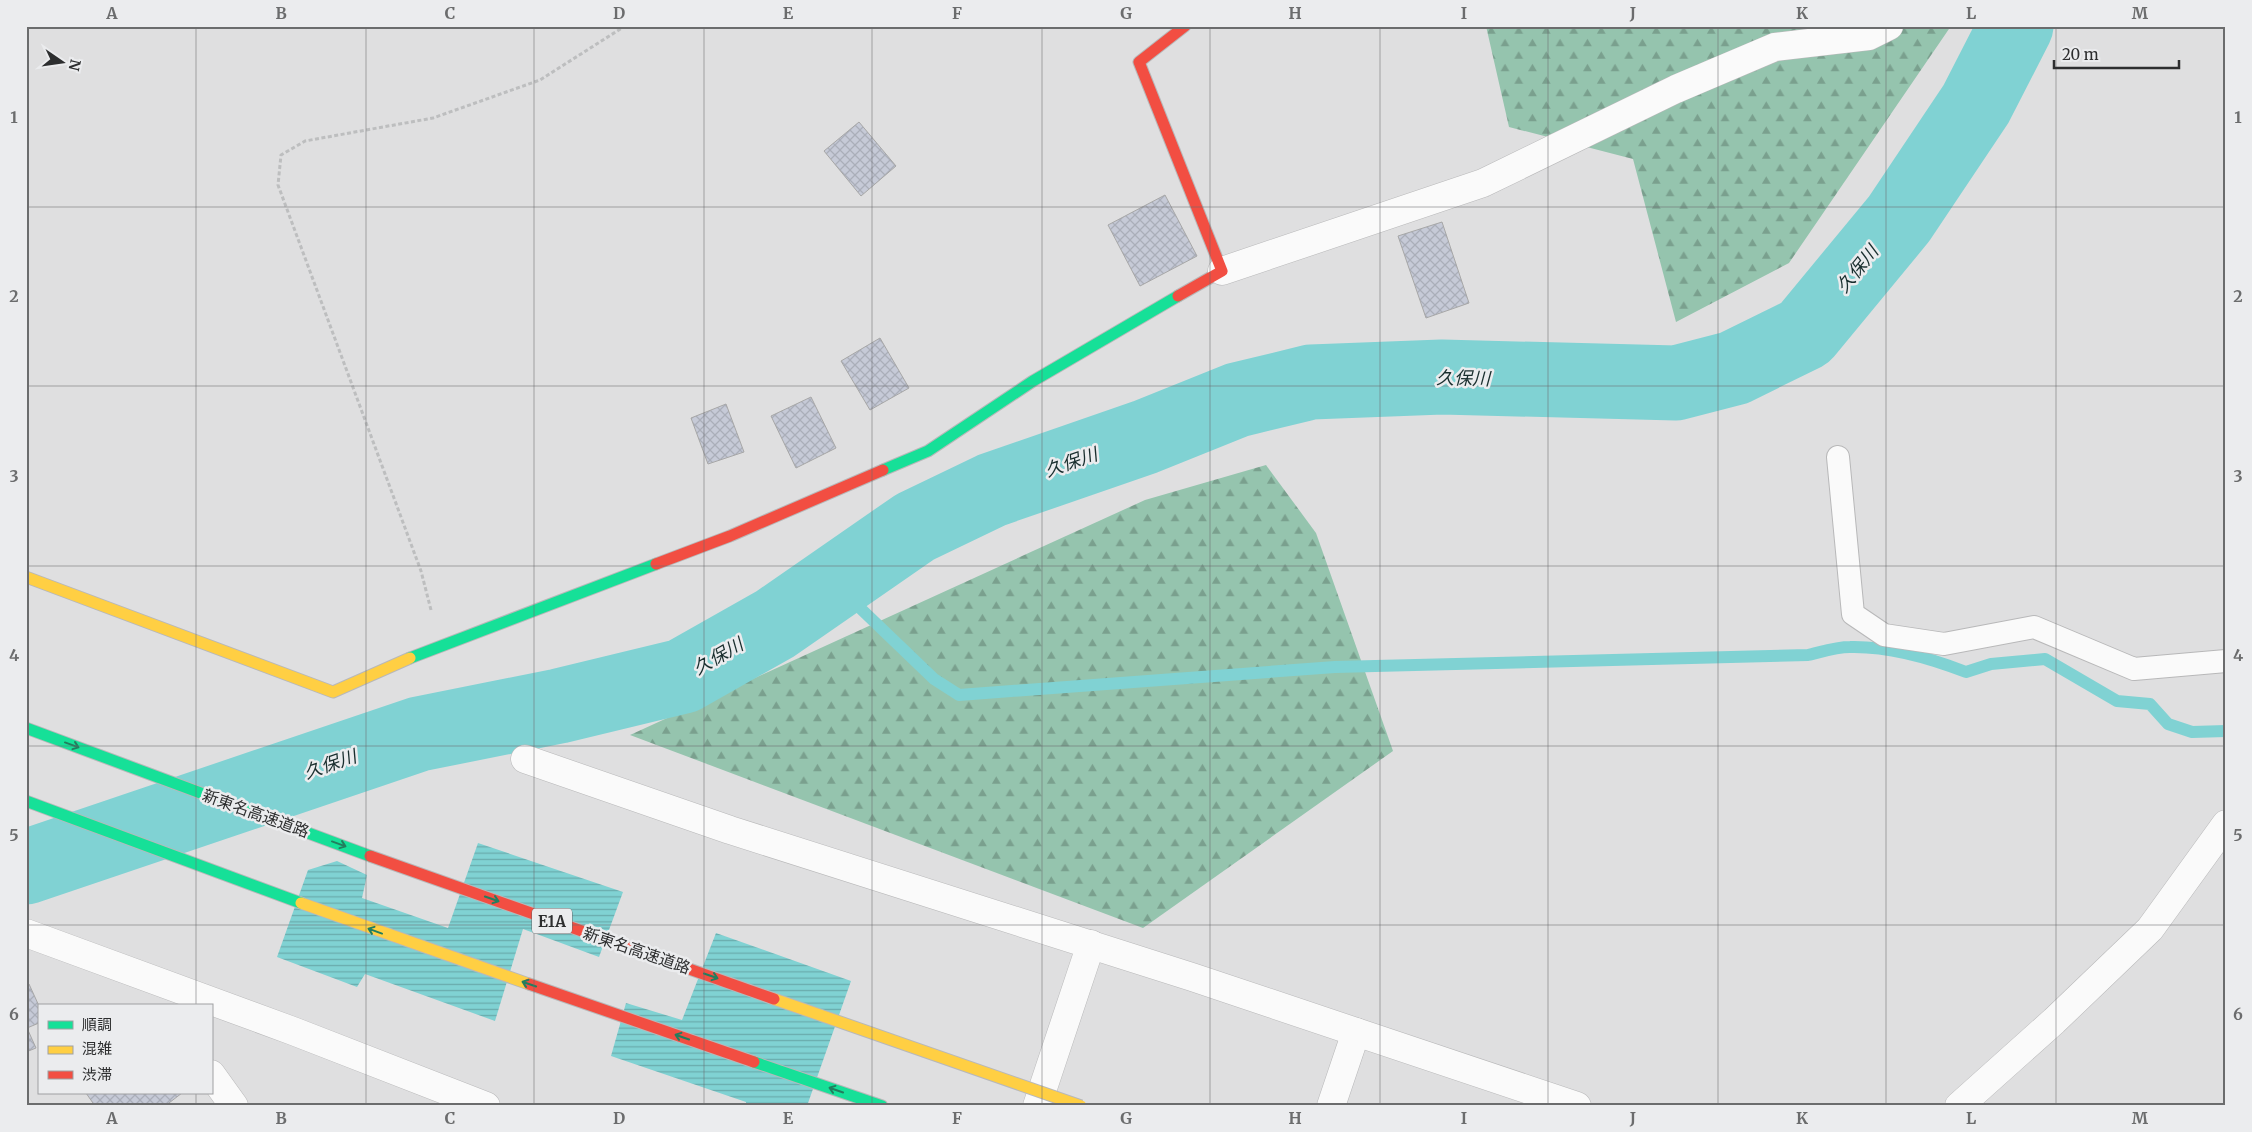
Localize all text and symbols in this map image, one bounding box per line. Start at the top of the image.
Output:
text: A [105,3,118,23]
text: B [275,3,287,23]
text: C [445,3,455,23]
text: D [613,3,625,23]
text: E [783,3,794,23]
text: F [952,3,962,23]
text: G [1120,3,1132,23]
text: H [1288,3,1302,23]
text: I [1461,3,1467,23]
text: J [1629,3,1636,23]
text: K [1796,3,1808,23]
text: L [1966,3,1976,23]
text: M [2132,3,2149,23]
north arrow [38,38,88,88]
scale bar [2054,38,2180,70]
text: 20 m [2062,45,2099,64]
text: N [65,58,85,72]
text: 1 [10,107,18,127]
text: 1 [2234,107,2242,127]
water label: 久保川 [1831,239,1884,297]
text: 2 [9,286,19,306]
text: 2 [2233,286,2243,306]
water label: 久保川 [1436,366,1492,390]
water label: 久保川 [1042,442,1102,482]
text: 3 [9,466,19,486]
text: 3 [2233,466,2243,486]
water label: 久保川 [689,632,749,679]
text: 4 [9,645,19,665]
text: 4 [2233,645,2243,665]
one-way arrow [64,741,79,750]
water label: 久保川 [301,744,361,784]
street label: 新東名高速道路 [200,784,312,842]
text: 5 [9,825,19,845]
text: 5 [2233,825,2243,845]
one-way arrow [331,840,346,849]
one-way arrow [483,895,499,905]
road number: E1A [532,908,572,934]
street label: 新東名高速道路 [581,922,693,978]
one-way arrow [368,926,383,935]
one-way arrow [703,972,718,981]
one-way arrow [521,979,537,988]
text: 6 [9,1004,19,1024]
legend [38,1004,212,1094]
text: 6 [2233,1004,2243,1024]
text: 順調 [82,1015,112,1034]
one-way arrow [675,1032,690,1041]
text: 混雑 [82,1039,112,1058]
text: 渋滞 [82,1065,112,1084]
one-way arrow [829,1085,844,1094]
text: A [105,1108,118,1128]
text: B [275,1108,287,1128]
text: C [445,1108,455,1128]
text: D [613,1108,625,1128]
text: E [783,1108,794,1128]
text: F [952,1108,962,1128]
text: G [1120,1108,1132,1128]
text: H [1288,1108,1302,1128]
text: I [1461,1108,1467,1128]
text: J [1629,1108,1636,1128]
text: K [1796,1108,1808,1128]
text: L [1966,1108,1976,1128]
text: M [2132,1108,2149,1128]

